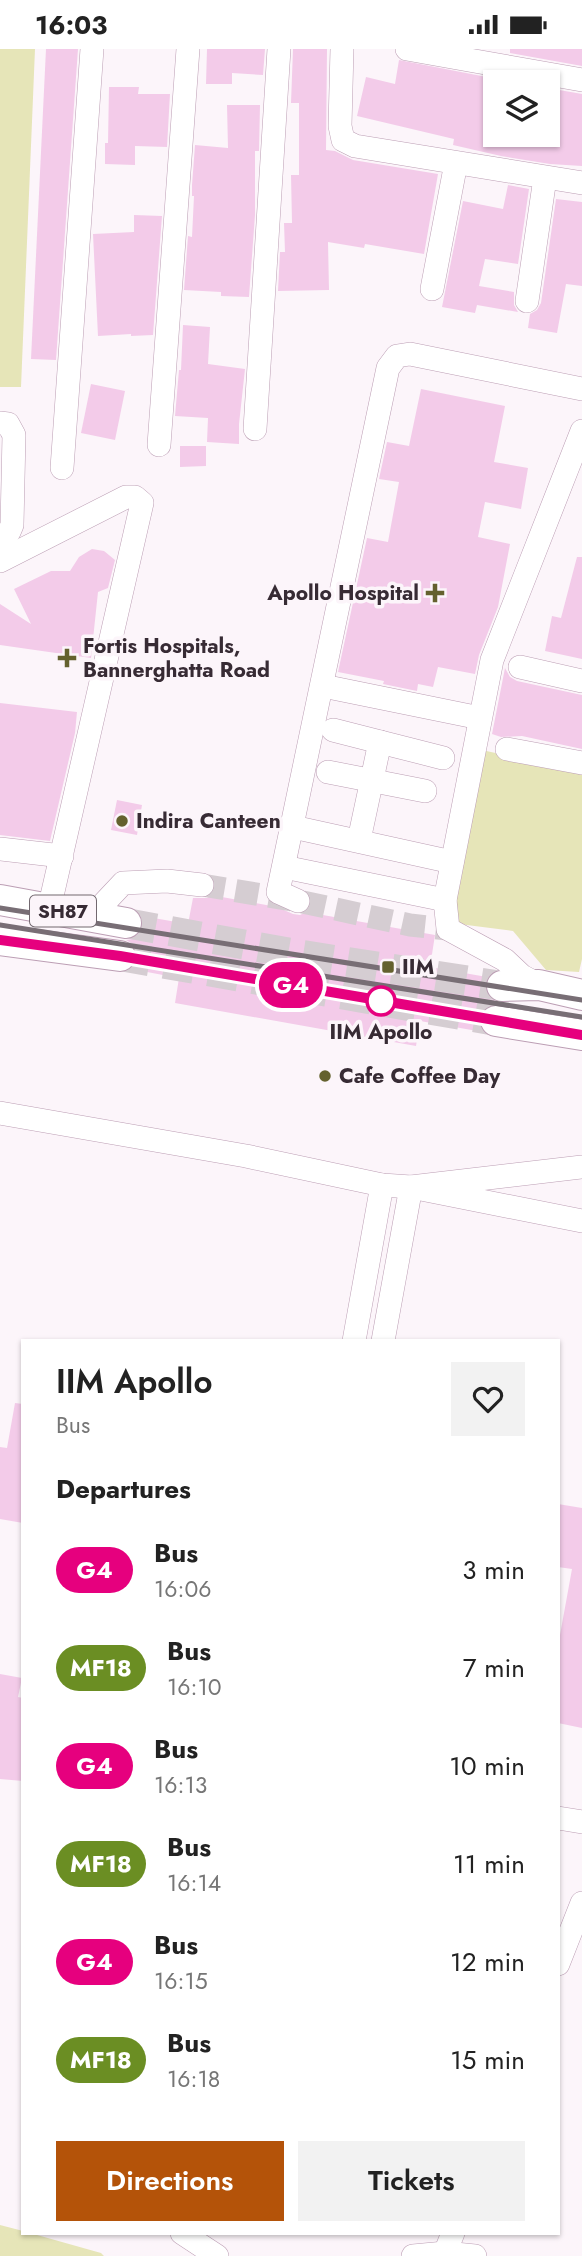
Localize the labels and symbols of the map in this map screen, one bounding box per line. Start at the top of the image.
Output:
place label: Apollo Hospital [266,578,419,608]
marker: Apollo Hospital [425,583,445,603]
place label: Fortis Hospitals, Bannerghatta Road [83,631,270,685]
marker: Fortis Hospitals, Bannerghatta Road [57,648,77,668]
place label: Indira Canteen [136,806,281,836]
marker: Indira Canteen [114,813,130,829]
road number: SH87 [30,895,96,926]
place label: IIM [402,952,434,982]
marker: IIM [380,959,396,975]
line badge: G4 [260,962,322,1008]
marker: IIM Apollo [366,986,396,1016]
place label: IIM Apollo [330,1017,432,1047]
place label: Cafe Coffee Day [339,1061,501,1091]
marker: Cafe Coffee Day [317,1068,333,1084]

